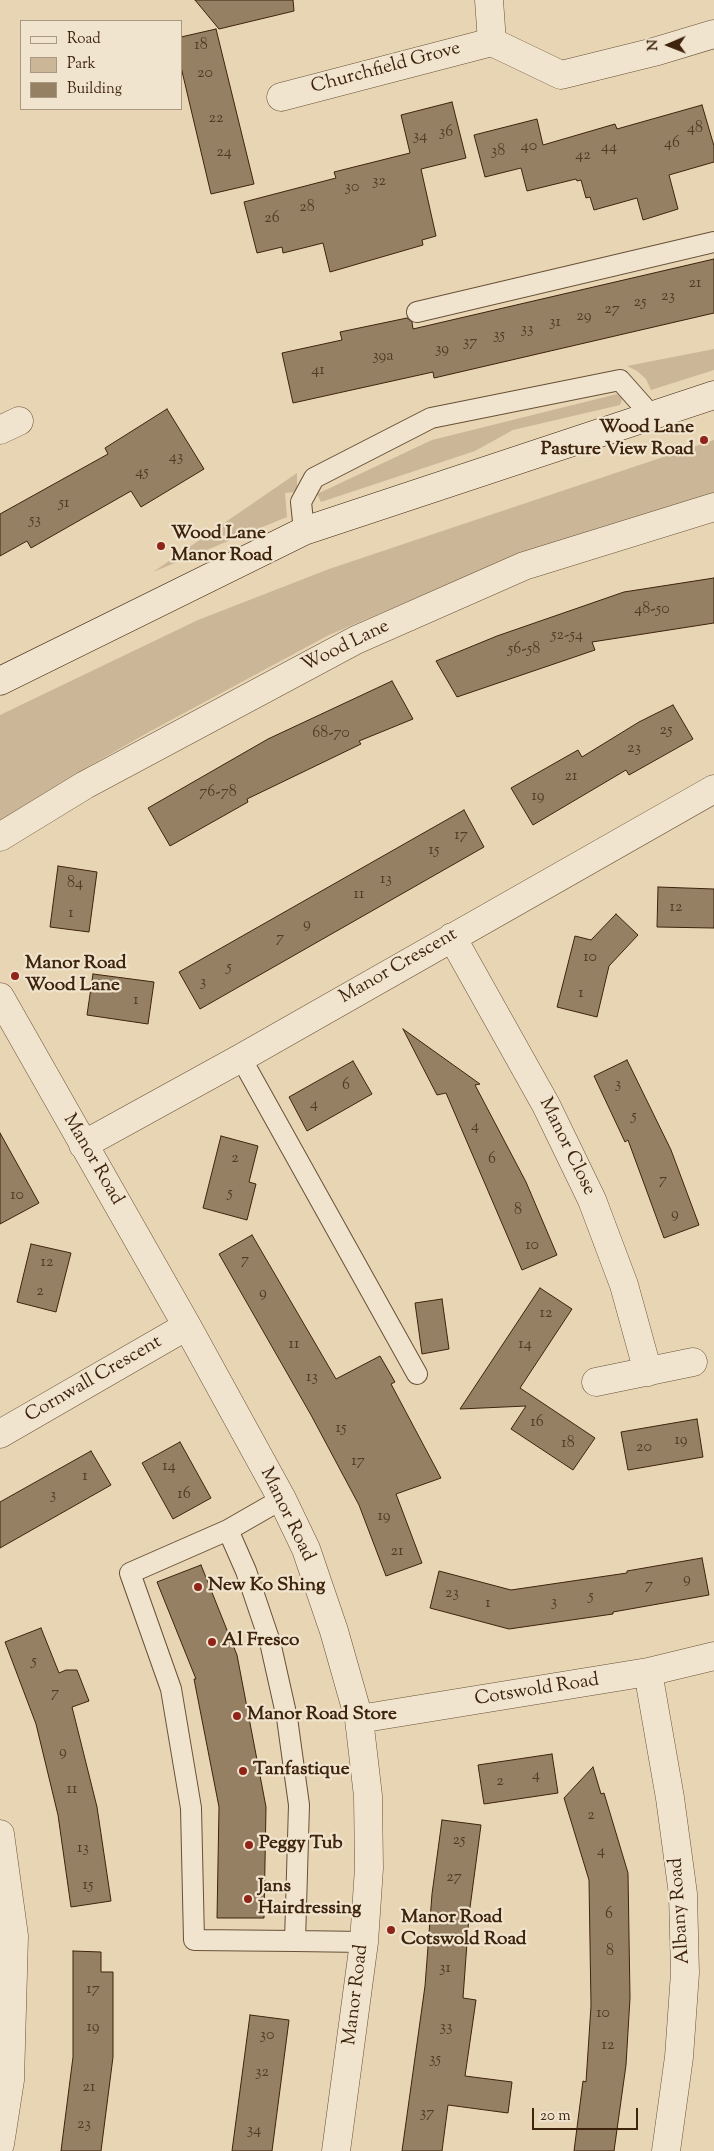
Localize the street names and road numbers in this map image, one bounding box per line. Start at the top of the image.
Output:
street label: Churchfield Grove [309,38,463,100]
street label: Wood Lane [298,616,394,678]
street label: Manor Crescent [336,924,462,1010]
street label: Manor Close [533,1094,599,1200]
street label: Manor Road [57,1110,127,1210]
street label: Cornwall Crescent [22,1332,166,1428]
street label: Manor Road [253,1464,319,1566]
street label: Cotswold Road [473,1670,601,1712]
street label: Albany Road [666,1857,696,1965]
street label: Manor Road [339,1943,375,2047]

